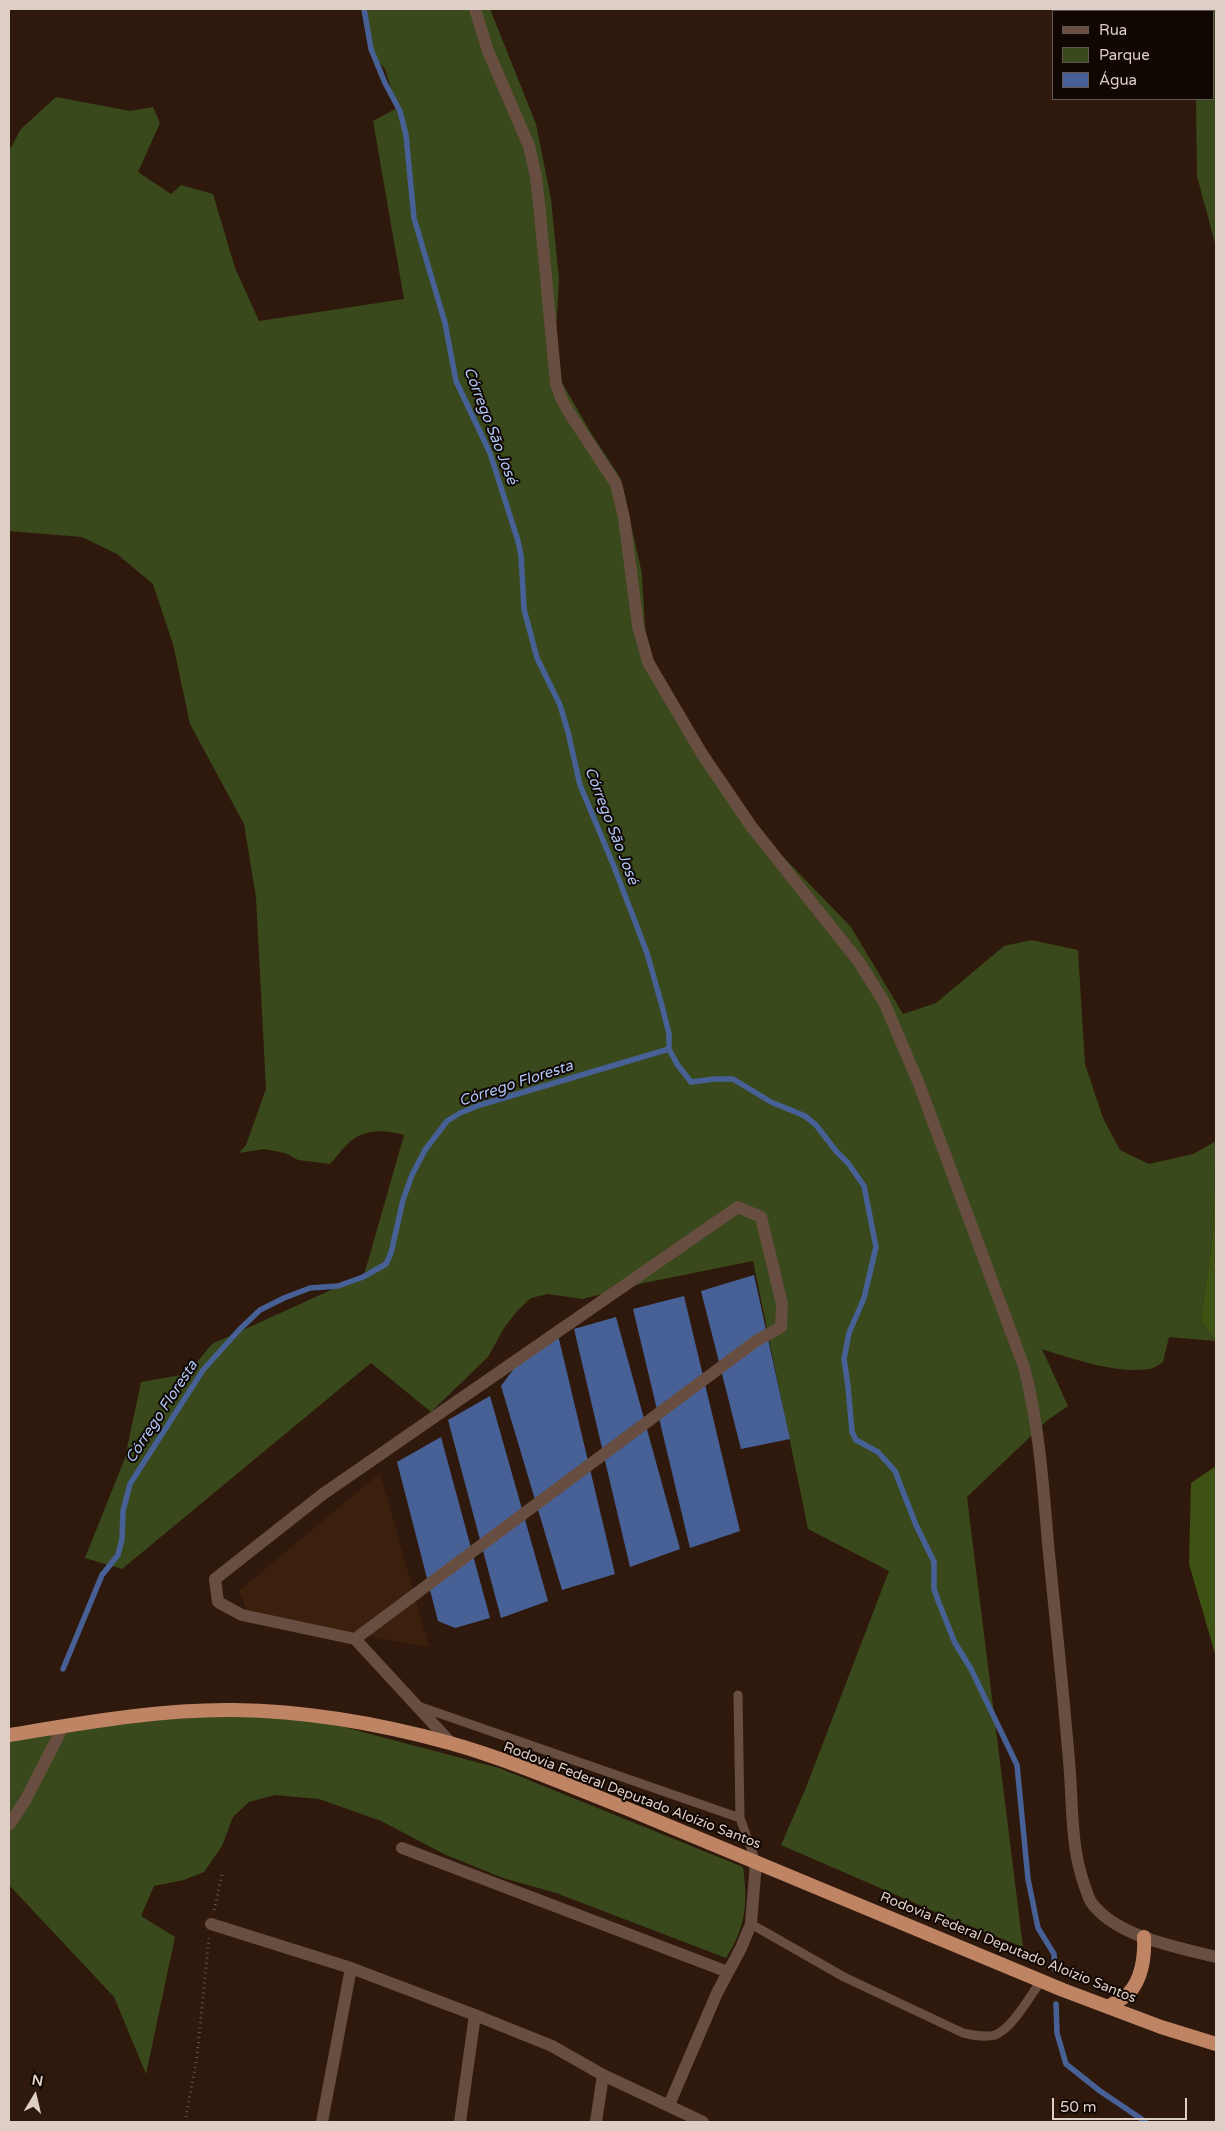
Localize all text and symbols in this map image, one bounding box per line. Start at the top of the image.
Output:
legend [1052,10,1215,100]
text: Rua [1099,21,1127,39]
text: Parque [1099,46,1150,64]
text: Água [1099,71,1137,89]
water label: Córrego São José [459,365,521,487]
water label: Córrego São José [580,765,642,887]
water label: Córrego Floresta [457,1057,575,1111]
water label: Córrego Floresta [122,1357,202,1467]
street label: Rodovia Federal Deputado Aloízio Santos [501,1739,763,1853]
street label: Rodovia Federal Deputado Aloízio Santos [878,1889,1138,2007]
north arrow [10,2071,60,2121]
text: N [31,2071,44,2090]
scale bar [1055,2088,1190,2120]
text: 50 m [1060,2098,1097,2116]

